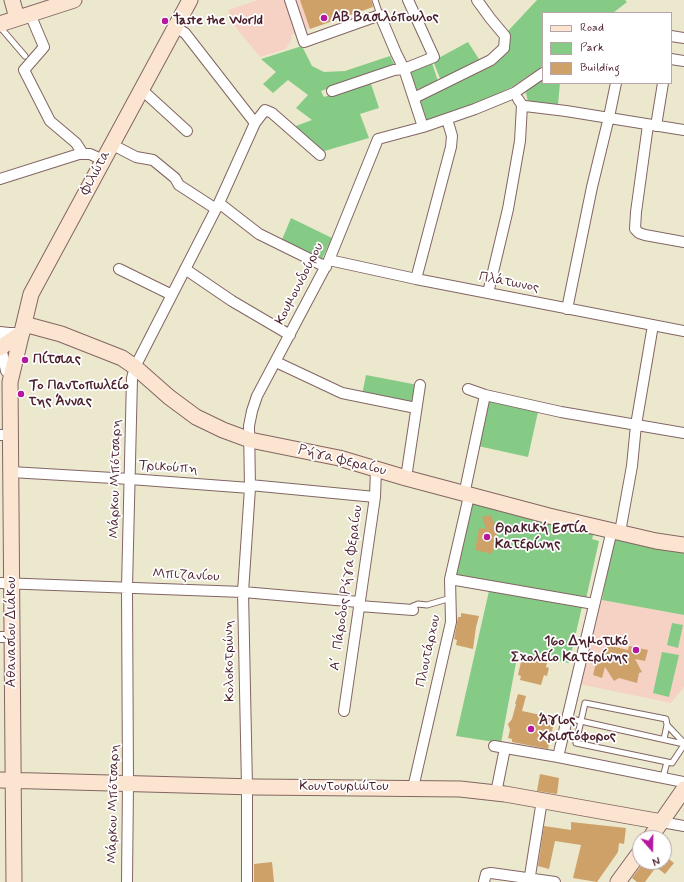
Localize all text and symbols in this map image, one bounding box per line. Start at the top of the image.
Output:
place label: ΑΒ Βασιλόπουλος [332,10,439,26]
legend [542,12,672,84]
place label: Taste the World [173,13,263,29]
marker: ΑΒ Βασιλόπουλος [319,13,329,23]
marker: Taste the World [160,16,170,26]
text: Road [580,20,604,36]
text: Park [580,40,604,56]
text: Building [580,60,620,76]
street label: Φιλώτα [77,148,115,198]
street label: Κουμουνδούρου [272,240,328,328]
street label: Πλάτωνος [477,269,541,297]
place label: Πίτσιας [33,352,81,368]
marker: Πίτσιας [20,355,30,365]
place label: Το Παντοπωλείο της Άννας [29,378,129,410]
marker: Το Παντοπωλείο της Άννας [16,389,26,399]
street label: Μάρκου Μπότσαρη [107,419,125,539]
street label: Ρήγα Φεραίου [296,442,388,480]
street label: Τρικούπη [138,458,198,478]
street label: Α΄ Πάροδος Ρήγα Φεραίου [327,504,367,672]
place label: Θρακική Εστία Κατερίνης [495,521,588,554]
marker: Θρακική Εστία Κατερίνης [482,532,492,542]
street label: Μπιζανίου [152,566,220,586]
street label: Αθανασίου Διάκου [4,577,20,687]
street label: Πλουτάρχου [413,613,445,689]
street label: Κολοκοτρώνη [221,620,239,702]
place label: 16ο Δημοτικό Σχολείο Κατερίνης [511,634,628,666]
marker: 16ο Δημοτικό Σχολείο Κατερίνης [631,645,641,655]
place label: Άγιος Χριστόφορος [539,713,616,746]
marker: Άγιος Χριστόφορος [526,724,536,734]
street label: Μάρκου Μπότσαρη [105,744,123,864]
street label: Κουντουριώτου [299,779,389,795]
north arrow [632,830,672,870]
text: N [650,853,662,868]

